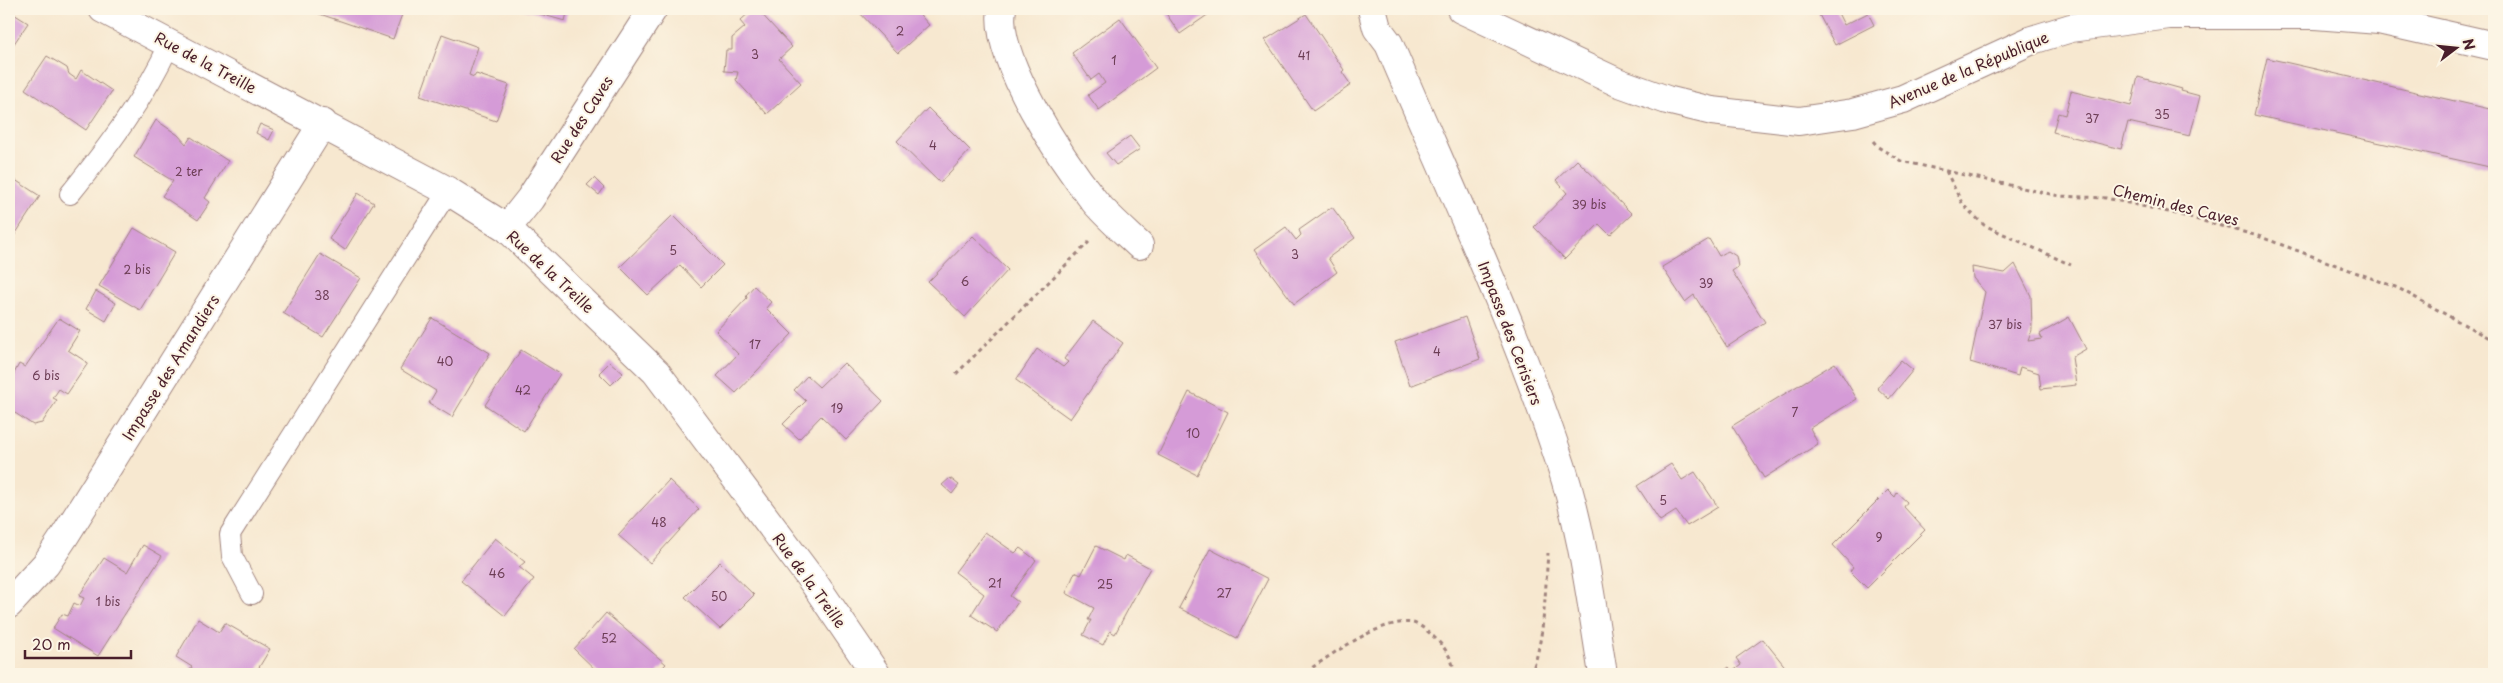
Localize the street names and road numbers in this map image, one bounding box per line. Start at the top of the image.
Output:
street label: Rue de la Treille [151,25,261,99]
street label: Avenue de la République [1884,25,2052,113]
street label: Rue des Caves [544,71,618,167]
street label: Chemin des Caves [2111,177,2242,231]
street label: Rue de la Treille [502,224,600,318]
street label: Impasse des Cerisiers [1473,258,1549,408]
street label: Impasse des Amandiers [116,289,224,444]
street label: Rue de la Treille [768,528,852,632]

